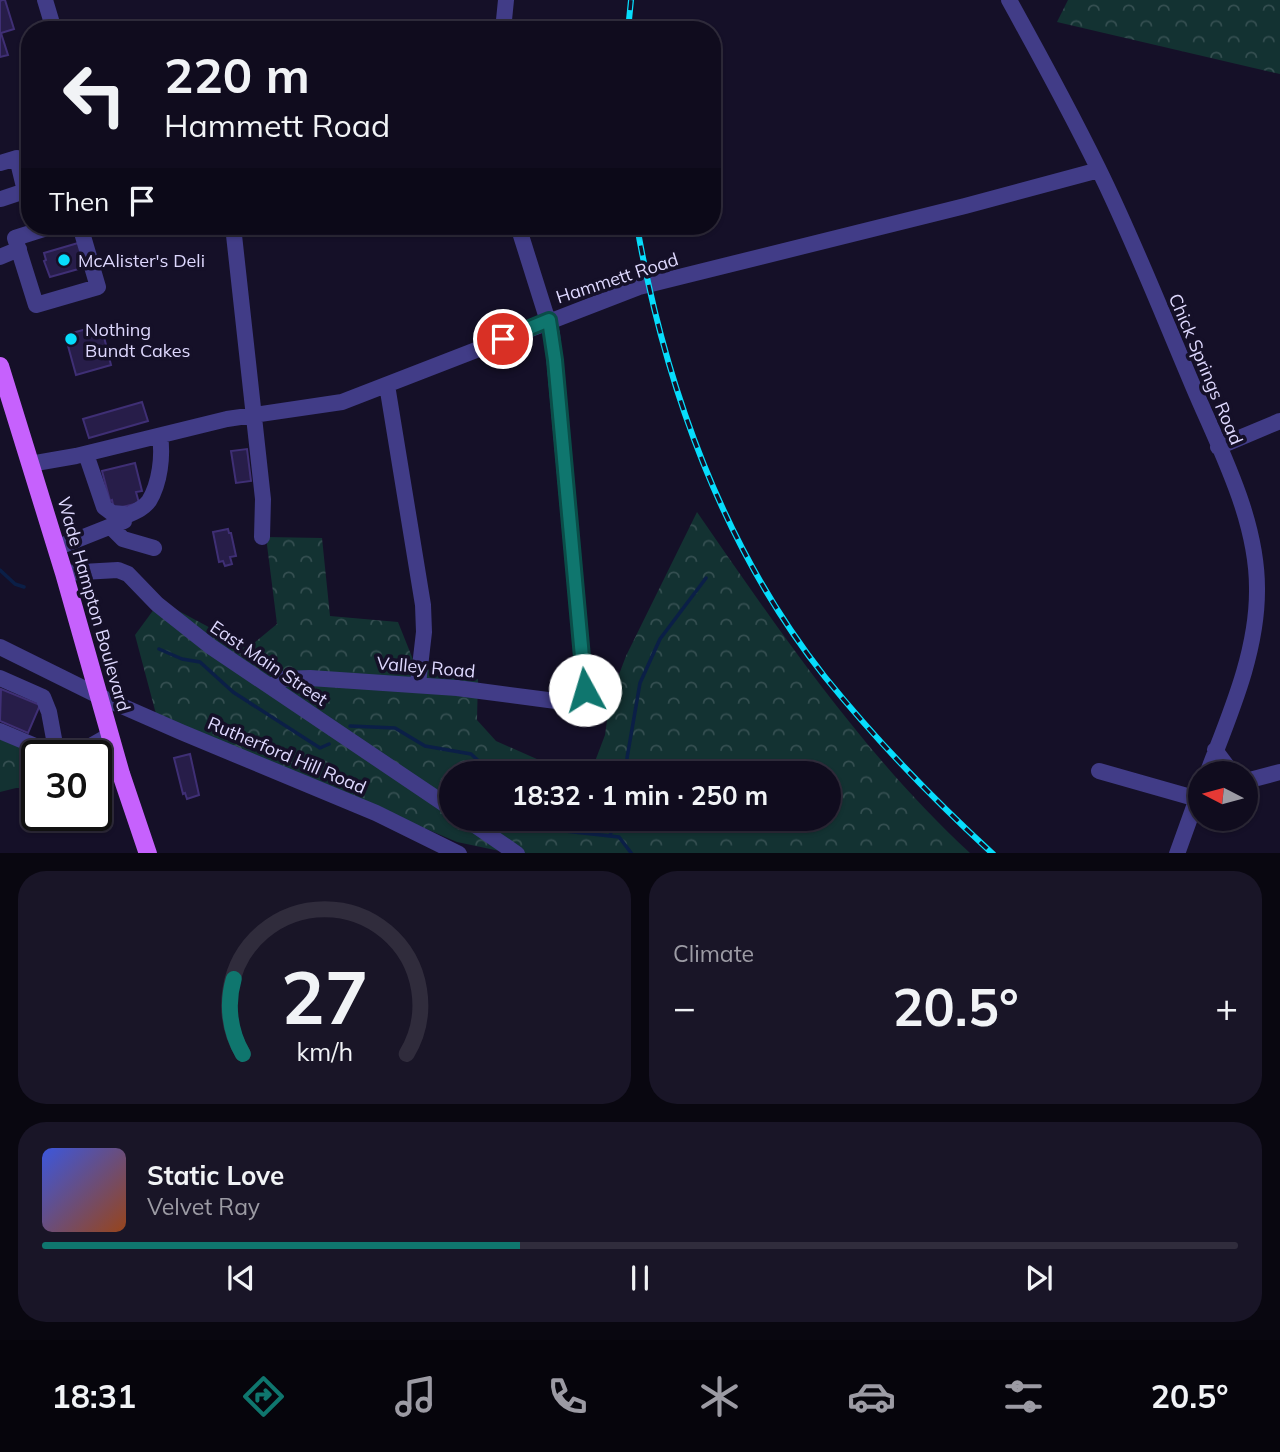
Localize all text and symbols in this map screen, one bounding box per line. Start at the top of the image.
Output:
text: 220 m [164,44,310,105]
icon: left [49,49,140,140]
text: Hammett Road [164,105,390,145]
icon: arrive [123,182,161,220]
text: Then [49,185,109,218]
street label: Hammett Road [553,247,681,309]
place label: McAlister's Deli [78,249,205,272]
marker: McAlister's Deli [56,252,72,268]
street label: Chick Springs Road [1164,290,1248,448]
pin [473,309,533,369]
place label: Nothing Bundt Cakes [85,318,191,362]
icon: arrive [484,320,522,358]
marker: Nothing Bundt Cakes [63,331,79,347]
street label: Wade Hampton Boulevard [52,494,136,714]
street label: East Main Street [206,615,332,711]
street label: Valley Road [376,651,476,683]
position arrow [548,653,622,727]
street label: Rutherford Hill Road [204,711,370,799]
speed limit sign: 30 [21,740,112,831]
north arrow [1188,761,1258,831]
map controls [1188,761,1258,831]
text: 18:32 · 1 min · 250 m [512,779,768,812]
text: Climate [673,939,754,968]
text: 27 [281,951,368,1042]
text: 20.5° [892,974,1019,1039]
text: − [673,983,696,1031]
text: + [1215,983,1238,1031]
text: km/h [296,1035,353,1066]
text: Static Love [147,1159,284,1192]
text: Velvet Ray [147,1192,260,1221]
icon: previous [222,1259,260,1297]
icon: pause [621,1259,659,1297]
icon: next [1020,1259,1058,1297]
icon: directions [239,1372,288,1421]
icon: music [391,1372,440,1421]
icon: phone [543,1372,592,1421]
icon: climate [695,1372,744,1421]
icon: car [847,1372,896,1421]
icon: filters [999,1372,1048,1421]
text: 18:31 [51,1376,136,1416]
text: 20.5° [1151,1376,1228,1416]

